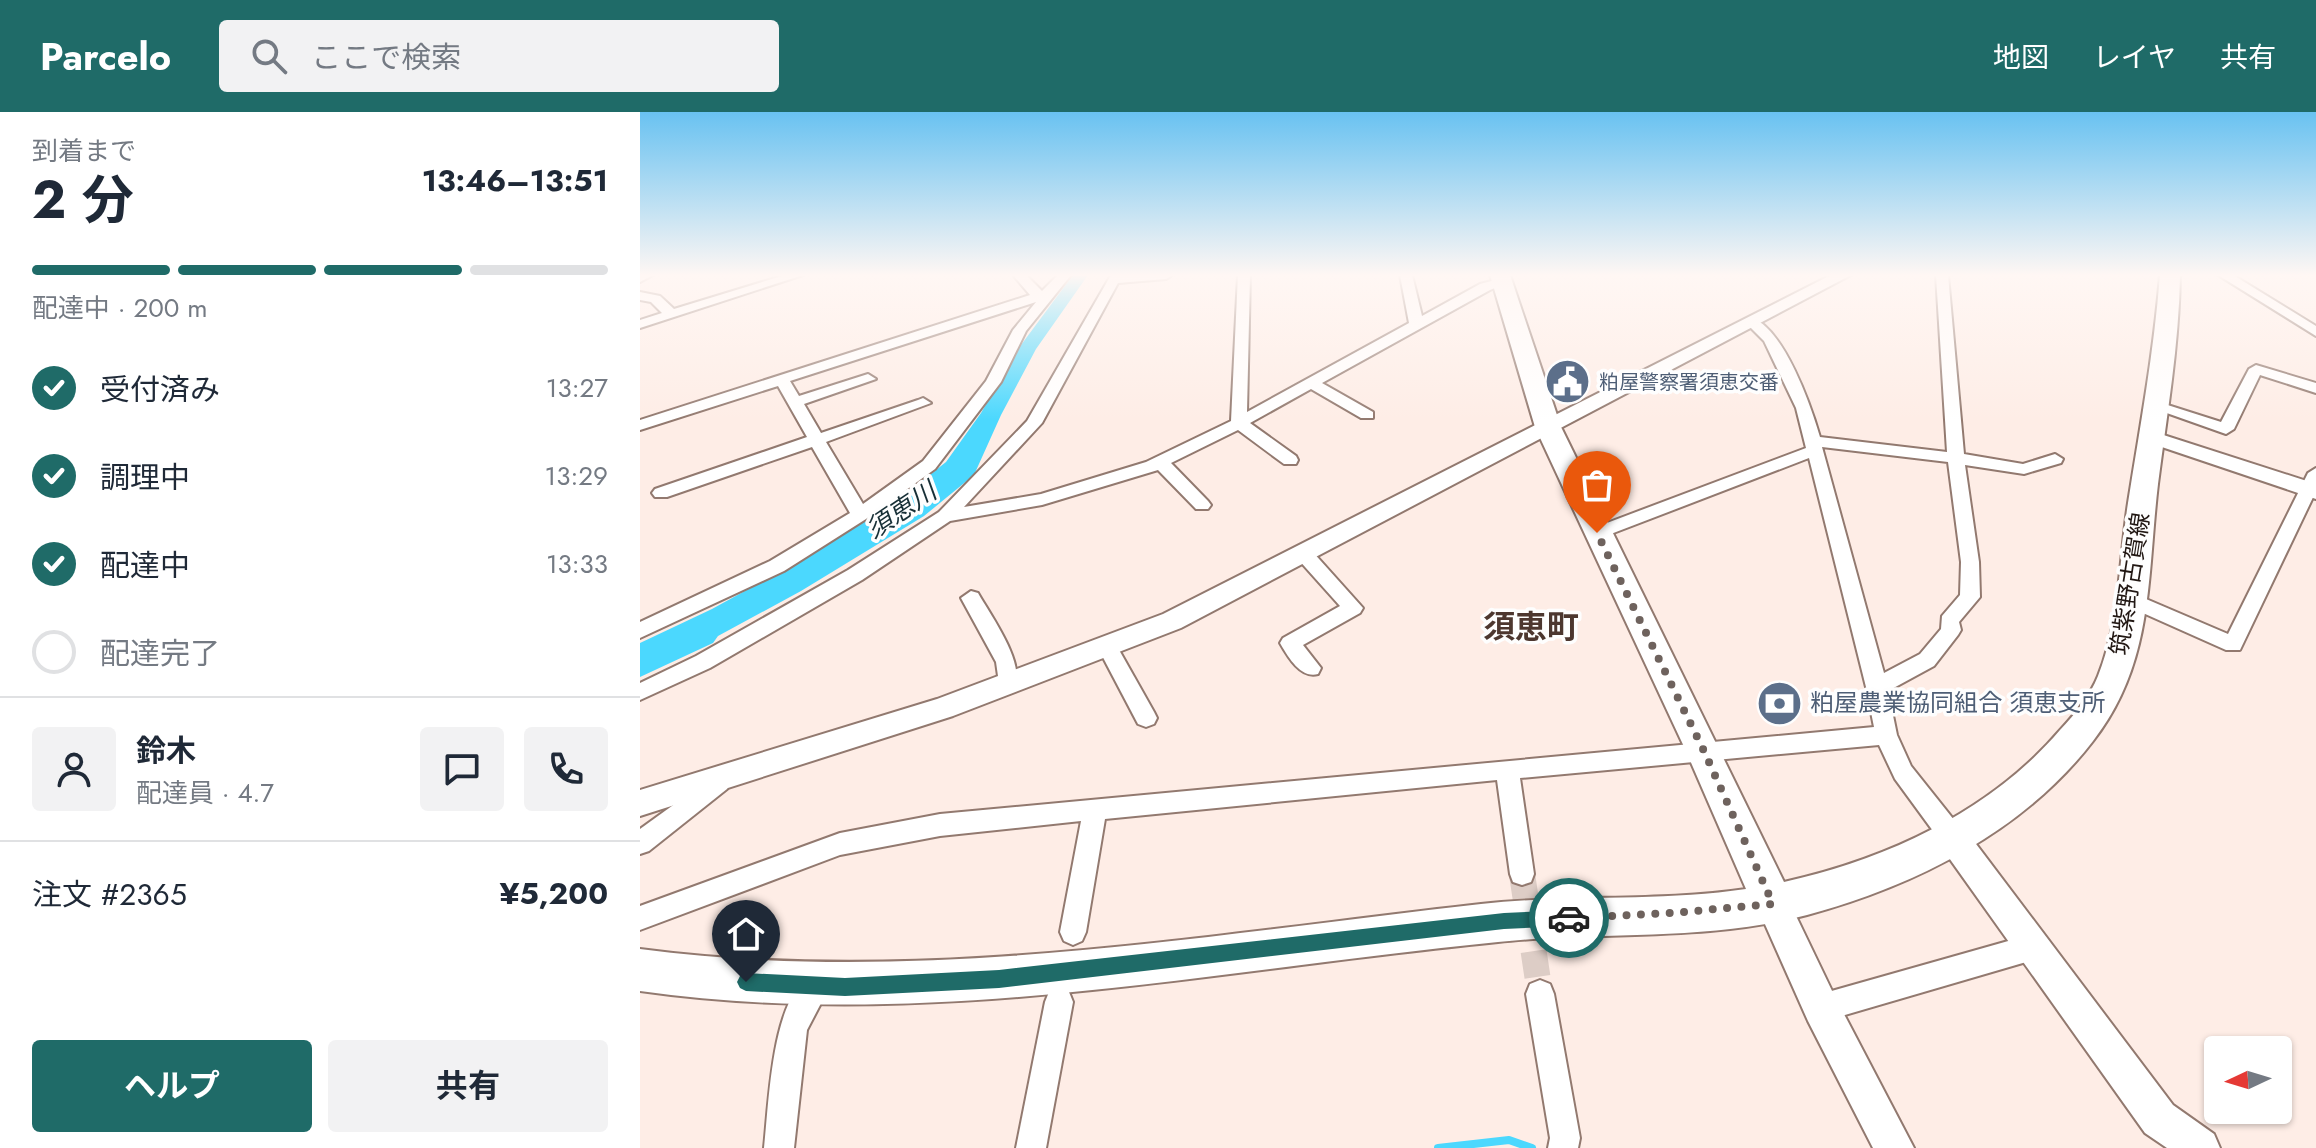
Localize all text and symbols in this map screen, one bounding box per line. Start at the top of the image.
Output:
search box [219,20,779,92]
text: Parcelo [40,29,171,84]
icon: search [247,34,291,78]
text: ここで検索 [311,36,461,79]
text: 地図 [1993,37,2049,78]
text: レイヤ [2093,37,2176,78]
text: 共有 [2220,37,2276,78]
text: 到着まで [32,132,136,170]
text: 13:46–13:51 [422,159,608,202]
text: 2 分 [32,162,134,238]
text: 配達中 · 200 m [32,289,207,327]
public building icon: 粕屋警察署須恵交番 [1544,358,1592,406]
icon: check [32,366,76,410]
text: 受付済み [100,368,220,411]
place label: 粕屋警察署須恵交番 [1599,368,1779,397]
text: 13:27 [546,369,608,407]
pin [1563,451,1631,533]
icon: check [32,454,76,498]
text: 調理中 [100,456,190,499]
text: 13:29 [545,457,608,495]
icon: bag [1575,463,1619,507]
water label: 須恵川 [858,471,946,548]
street label: 筑紫野古賀線 [2101,510,2158,658]
icon: check [32,542,76,586]
text: 配達中 [100,544,190,587]
text: 13:33 [546,545,608,583]
district label: 須恵町 [1483,604,1579,650]
text: 配達完了 [100,632,220,675]
bank icon: 粕屋農業協同組合 須恵支所 [1755,679,1803,727]
place label: 粕屋農業協同組合 須恵支所 [1810,685,2105,720]
button: person [32,727,116,811]
button: chat [420,727,504,811]
button: phone [524,727,608,811]
text: 鈴木 [136,729,196,772]
text: 配達員 · 4.7 [136,774,274,812]
text: ¥5,200 [499,872,608,915]
text: 注文 #2365 [32,873,187,916]
courier [1529,878,1609,958]
icon: car [1547,896,1591,940]
pin [712,900,780,982]
icon: home [724,912,768,956]
north arrow [2204,1036,2292,1124]
map controls [2204,1036,2292,1124]
button: ヘルプ [32,1040,312,1132]
button: 共有 [328,1040,608,1132]

